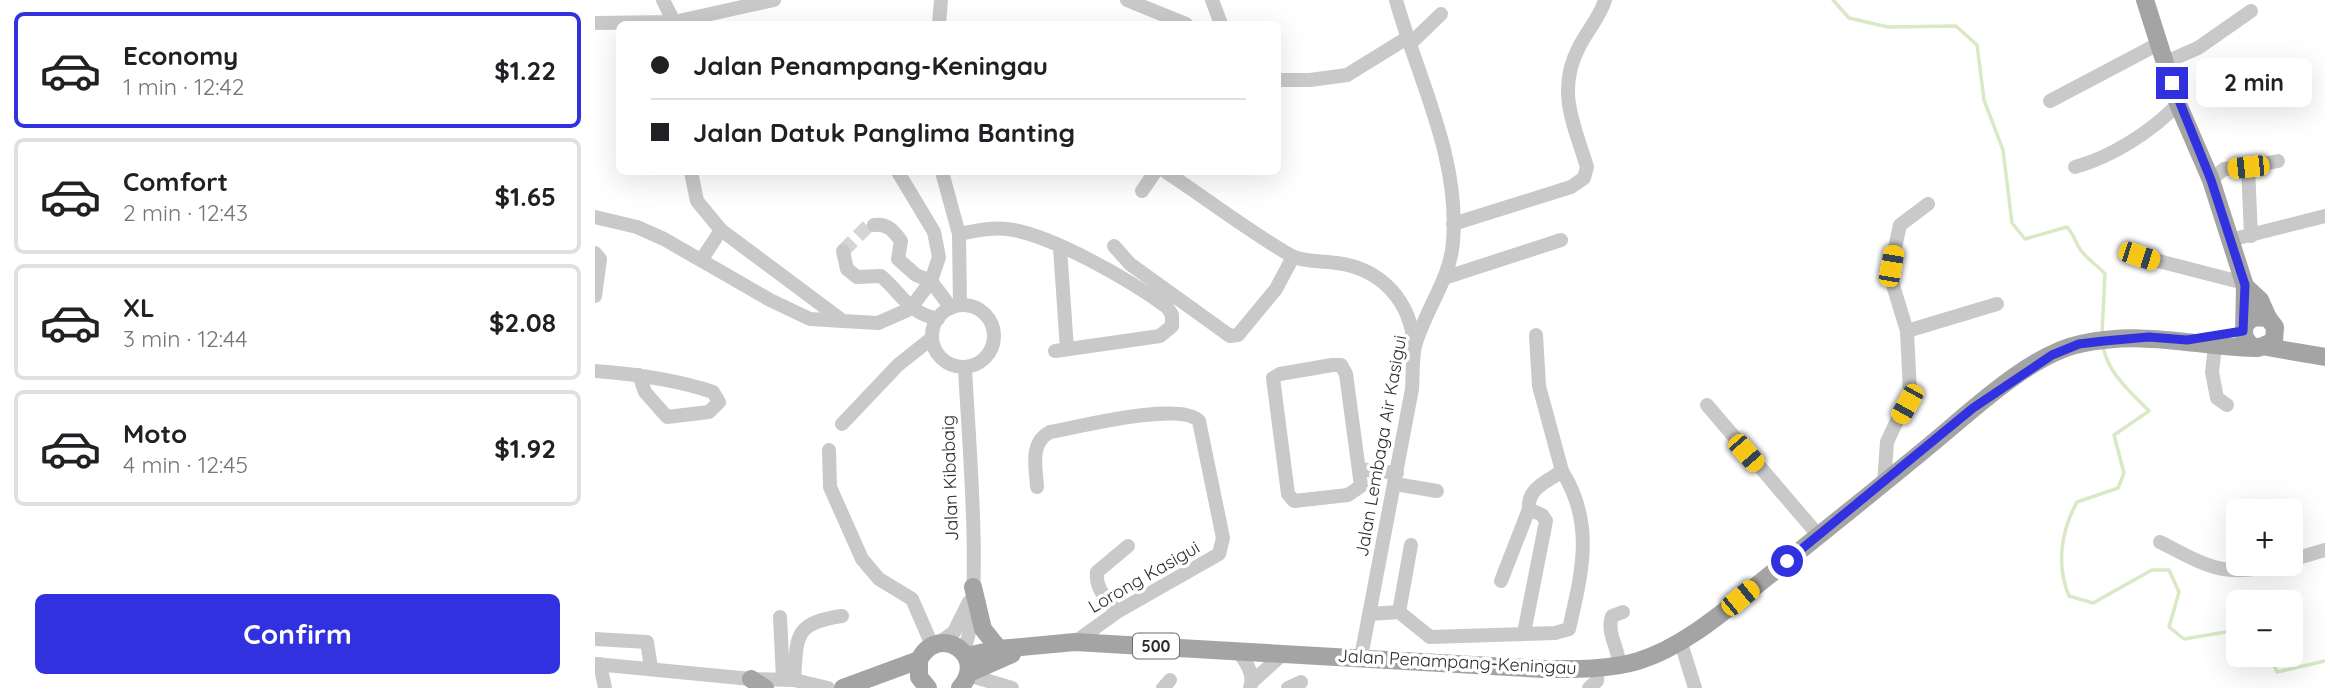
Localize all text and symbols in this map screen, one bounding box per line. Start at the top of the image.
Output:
icon: car [39,39,102,102]
text: Economy [123,39,238,72]
text: Jalan Penampang-Keningau [693,49,1048,82]
text: $1.22 [494,54,556,87]
callout: 2 min [2197,58,2312,108]
route end [2156,67,2188,99]
text: 2 min [2224,68,2284,97]
text: 1 min · 12:42 [123,72,244,101]
text: Jalan Datuk Panglima Banting [693,116,1075,149]
car [2227,154,2270,180]
icon: car [39,165,102,228]
text: Comfort [123,165,228,198]
text: $1.65 [495,180,556,213]
text: 2 min · 12:43 [123,198,248,227]
car [2116,240,2163,272]
car [1878,243,1905,289]
icon: car [39,291,102,354]
text: XL [123,291,155,324]
text: $2.08 [489,306,556,339]
text: 3 min · 12:44 [123,324,247,353]
street label: Jalan Lembaga Air Kasigui [1350,333,1411,558]
car [1888,381,1927,427]
street label: Jalan Kibabaig [936,415,963,542]
icon: car [39,417,102,480]
text: Moto [123,417,187,450]
car [1725,430,1768,476]
text: $1.92 [494,432,556,465]
text: 4 min · 12:45 [123,450,248,479]
map controls [2226,499,2303,667]
button: + [2226,499,2303,576]
street label: Lorong Kasigui [1084,535,1204,618]
route start [1771,545,1803,577]
car [1718,577,1763,619]
button: − [2226,590,2303,667]
button: Confirm [35,594,560,674]
road number: 500 [1133,634,1179,659]
street label: Jalan Penampang-Keningau [1337,644,1577,679]

